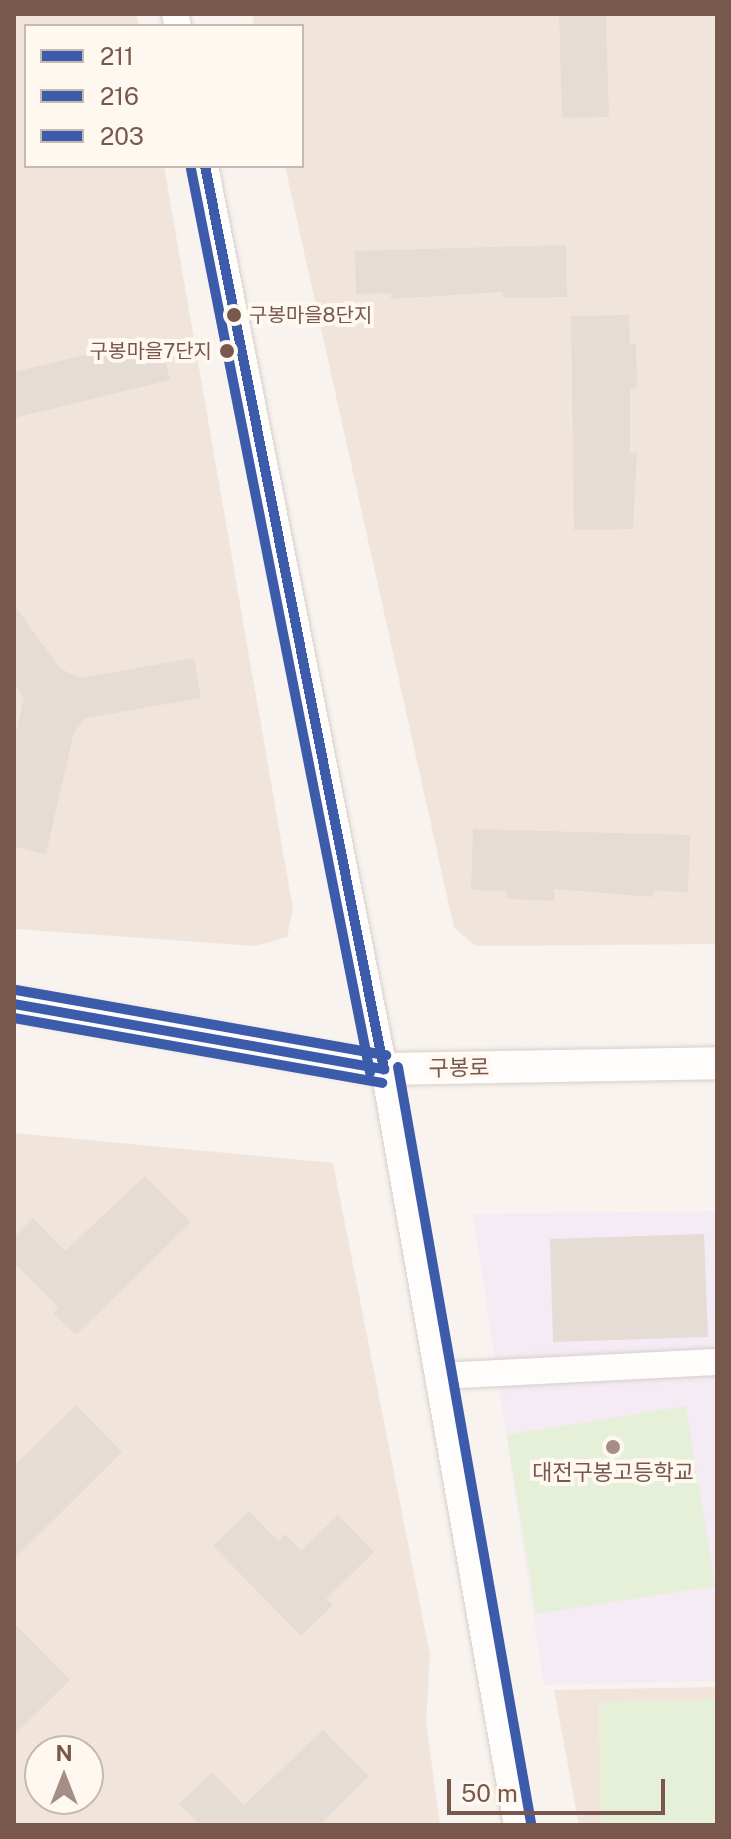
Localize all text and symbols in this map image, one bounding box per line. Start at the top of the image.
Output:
legend [24,24,304,168]
text: 211 [100,42,134,70]
text: 216 [100,82,139,110]
text: 203 [100,122,144,150]
place label: 구봉마을8단지 [249,303,372,327]
marker: 구봉마을8단지 [226,307,242,323]
place label: 구봉마을7단지 [90,339,212,363]
marker: 구봉마을7단지 [219,343,235,359]
street label: 구봉로 [428,1054,490,1082]
marker: 대전구봉고등학교 [604,1438,622,1456]
place label: 대전구봉고등학교 [532,1460,694,1486]
north arrow [24,1735,104,1815]
text: N [55,1740,73,1766]
scale bar [451,1763,669,1813]
text: 50 m [461,1779,518,1807]

